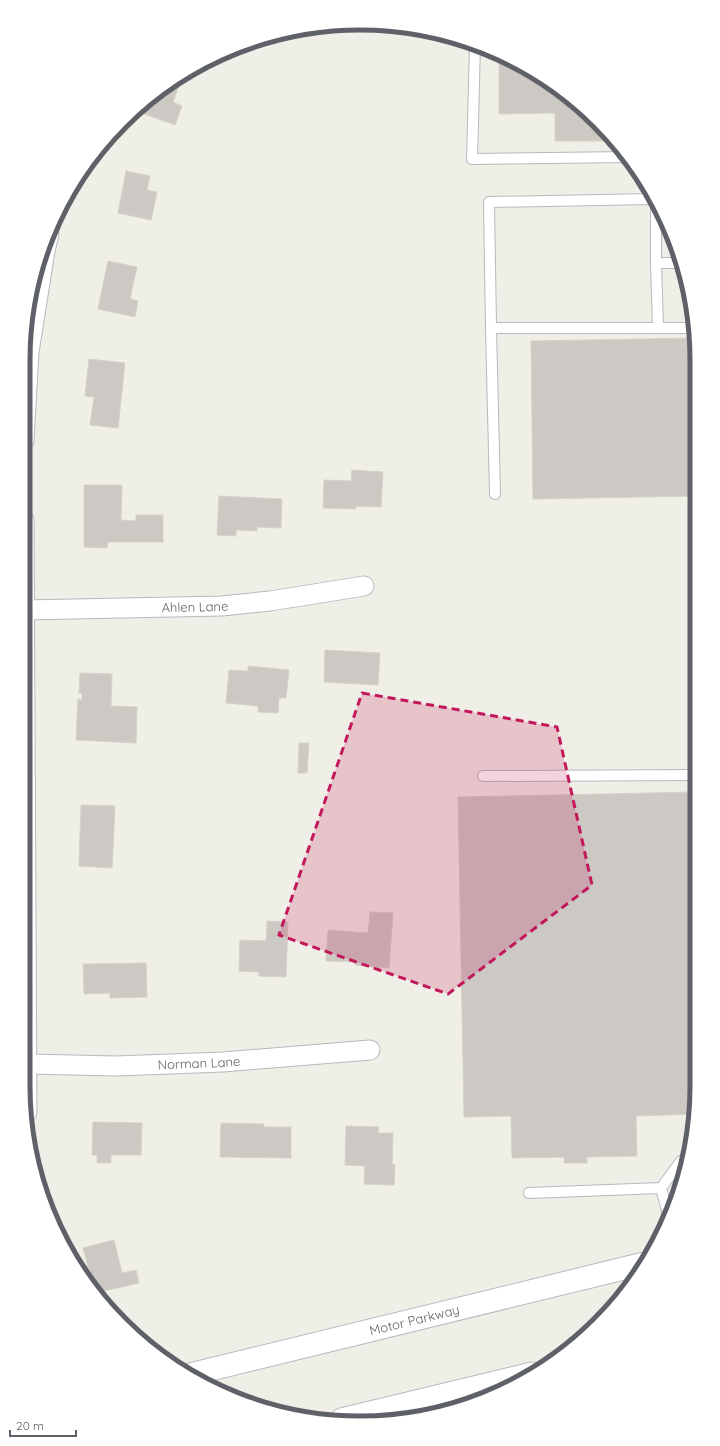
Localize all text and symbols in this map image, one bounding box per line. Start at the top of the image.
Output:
street label: Ahlen Lane [161,597,229,615]
street label: Norman Lane [157,1053,241,1072]
street label: Motor Parkway [368,1301,461,1338]
scale bar [10,1412,76,1438]
text: 20 m [16,1418,44,1433]

